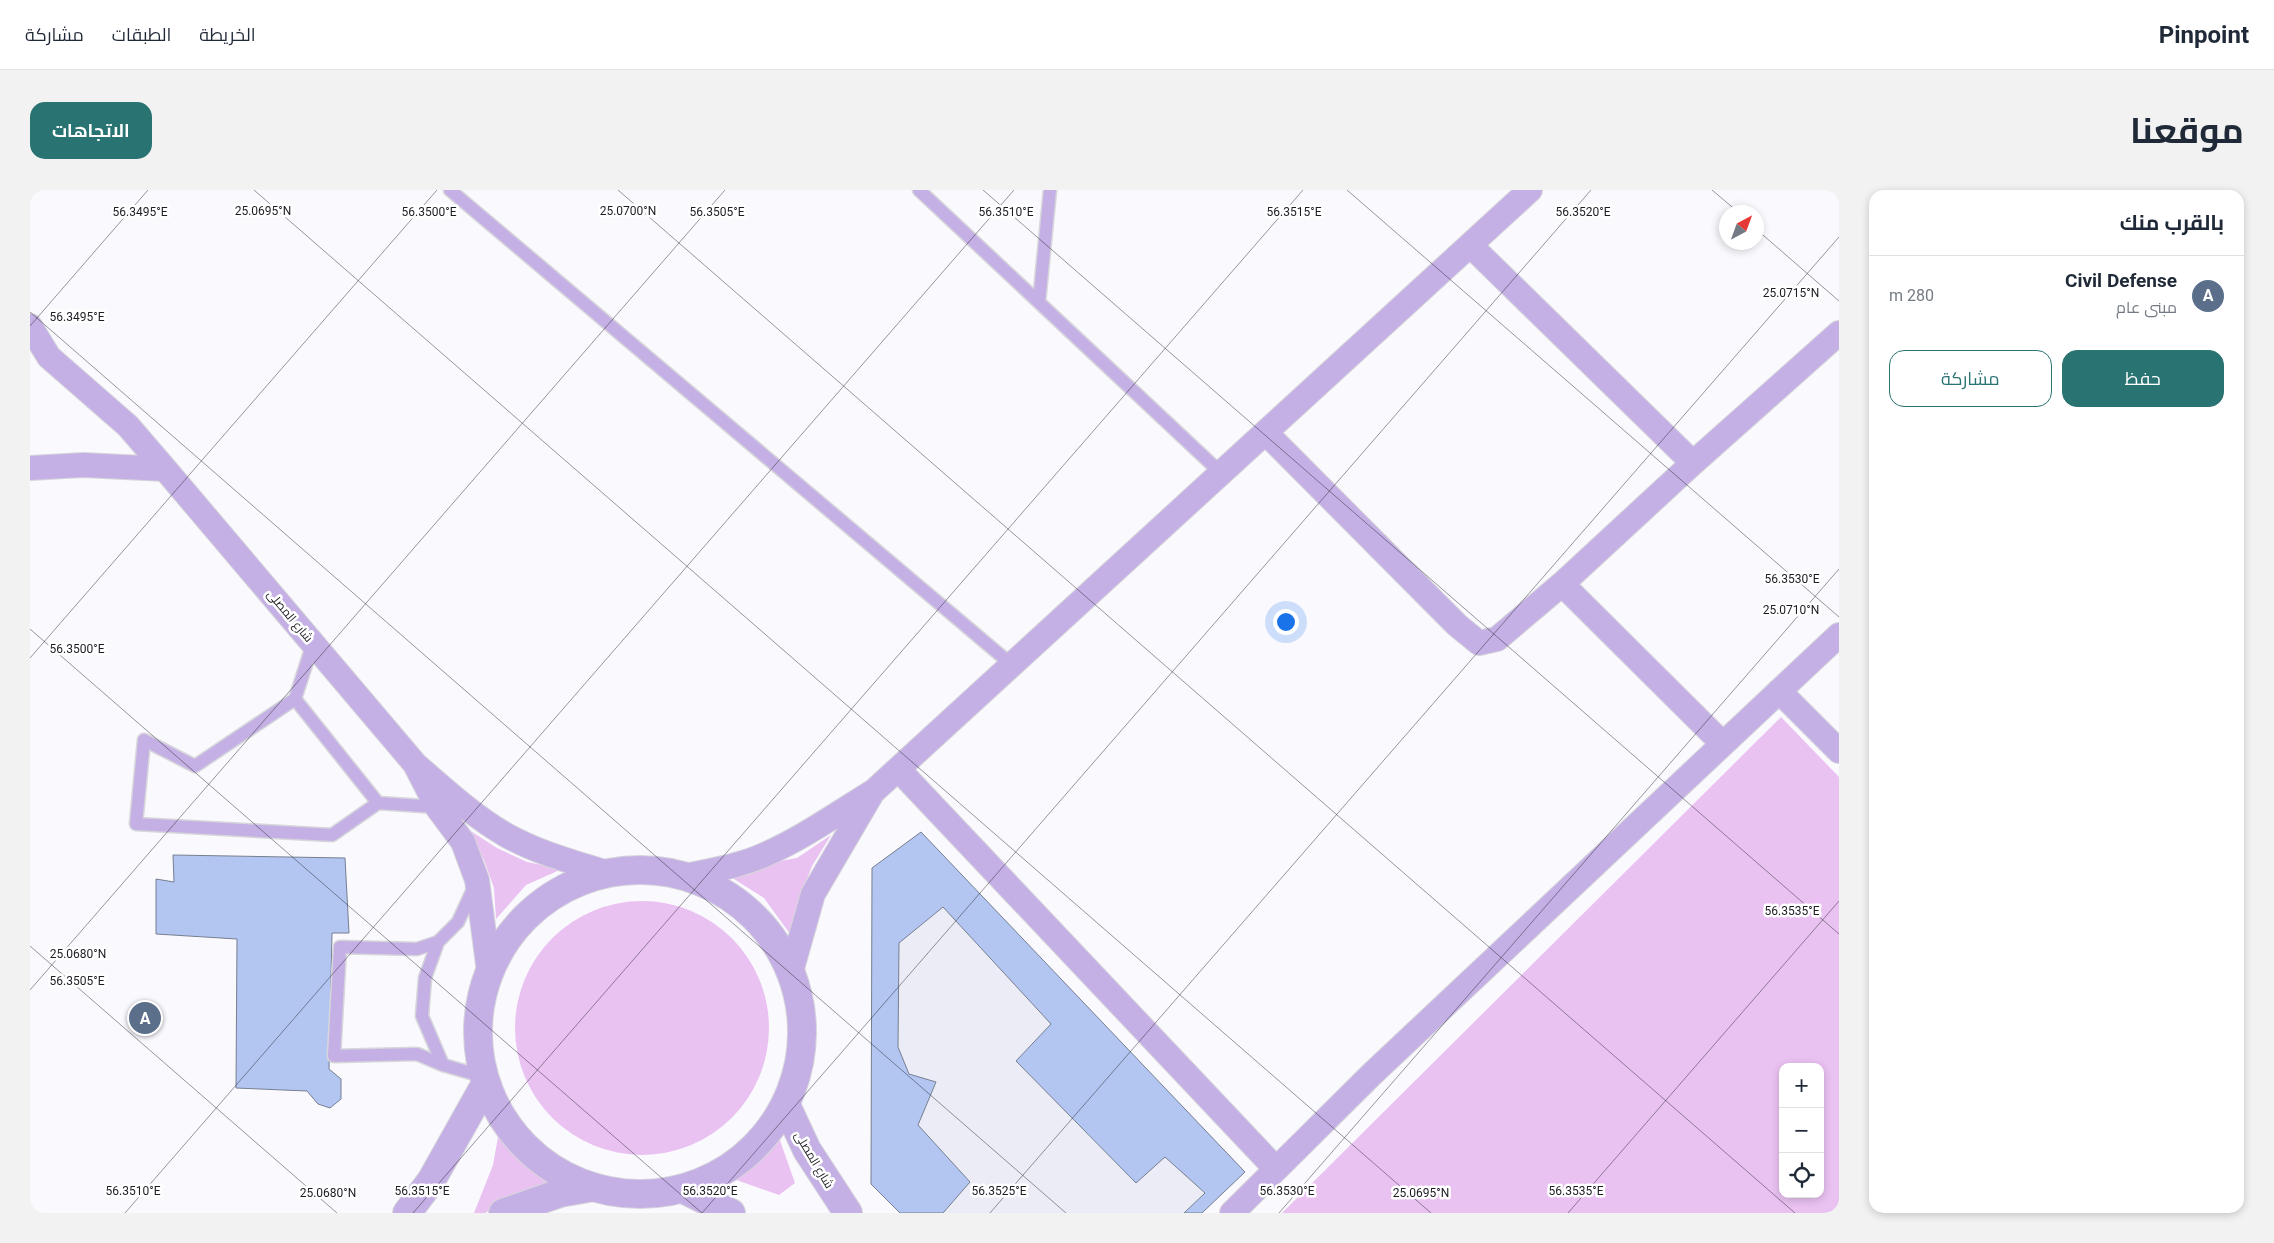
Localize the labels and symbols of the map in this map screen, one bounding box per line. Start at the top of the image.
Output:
text: 25.0695°N [235,204,291,218]
text: 25.0700°N [600,204,656,218]
text: 56.3495°E [113,205,168,219]
text: 56.3500°E [402,205,457,219]
text: 56.3505°E [690,205,745,219]
text: 56.3510°E [979,205,1034,219]
text: 56.3515°E [1267,205,1322,219]
text: 56.3520°E [1556,205,1611,219]
north arrow [1719,205,1764,250]
text: 25.0715°N [1763,286,1819,300]
text: 56.3495°E [50,310,105,324]
text: 56.3530°E [1765,572,1820,586]
street label: شارع المصلى [263,587,316,646]
text: 25.0710°N [1763,603,1819,617]
your location [1273,609,1299,635]
text: 56.3500°E [50,642,105,656]
text: 56.3535°E [1765,904,1820,918]
text: 25.0680°N [50,947,106,961]
text: 56.3505°E [50,974,105,988]
pin: A [129,999,161,1037]
street label: شارع المصلى [791,1129,836,1191]
text: 56.3510°E [106,1184,161,1198]
text: 56.3515°E [395,1184,450,1198]
text: 56.3520°E [683,1184,738,1198]
text: 56.3525°E [972,1184,1027,1198]
text: 56.3530°E [1260,1184,1315,1198]
text: 56.3535°E [1549,1184,1604,1198]
text: 25.0680°N [300,1186,356,1200]
text: 25.0695°N [1393,1186,1449,1200]

